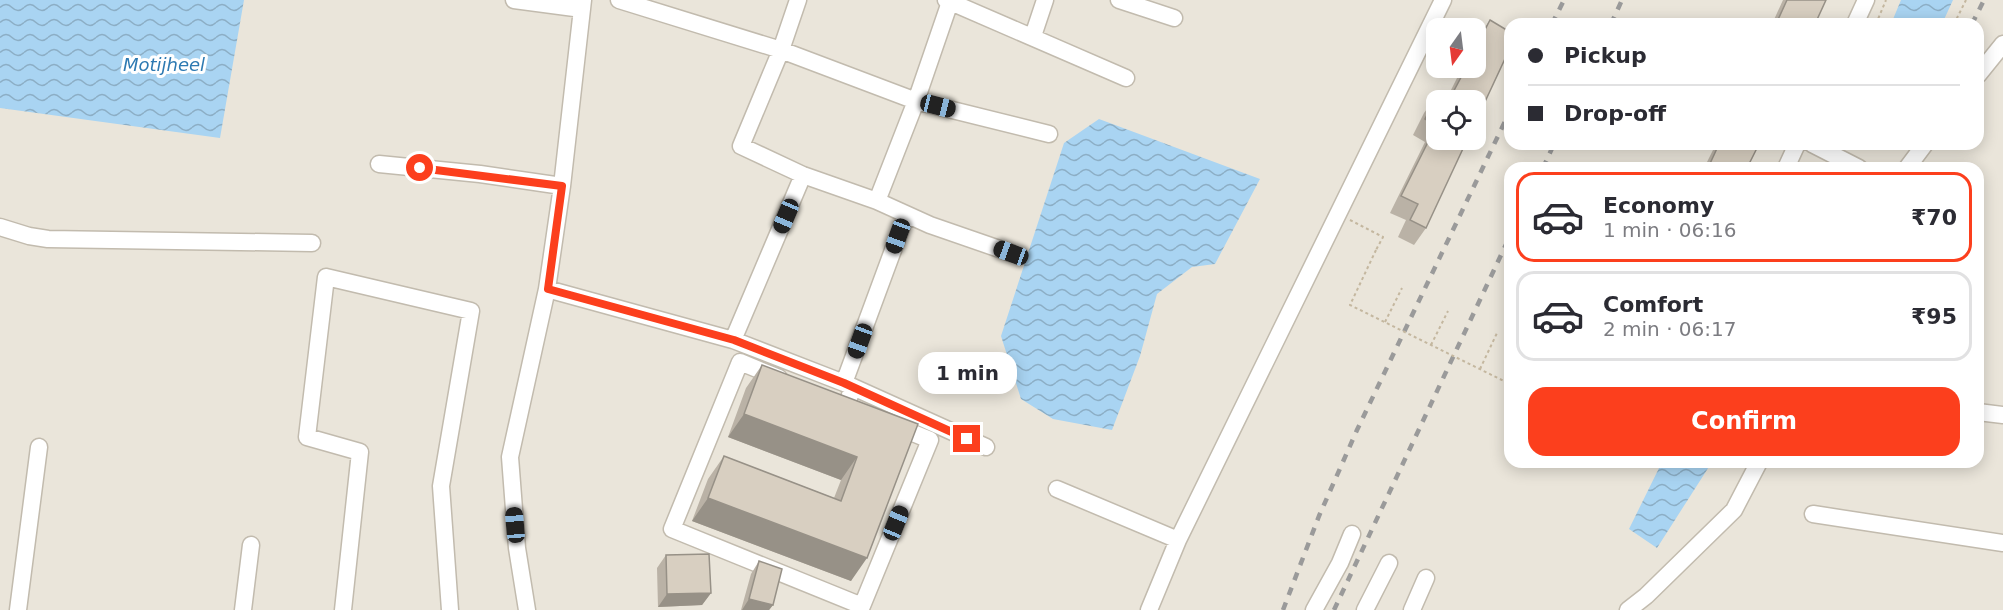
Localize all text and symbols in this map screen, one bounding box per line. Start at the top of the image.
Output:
north arrow [1426,18,1486,78]
map controls [1426,18,1486,150]
text: Pickup [1564,43,1647,68]
water label: Motijheel [123,54,205,75]
button: locate [1426,90,1486,150]
car [918,93,958,119]
text: Drop-off [1564,101,1666,126]
route start [406,154,433,181]
icon: car [1531,190,1585,244]
text: Economy [1603,193,1714,218]
car [771,196,801,236]
text: ₹70 [1911,205,1957,230]
car [883,216,913,256]
text: 1 min · 06:16 [1603,218,1737,242]
car [991,238,1031,268]
icon: car [1531,289,1585,343]
text: Comfort [1603,292,1703,317]
text: ₹95 [1911,304,1957,329]
text: 2 min · 06:17 [1603,317,1737,341]
car [845,321,875,361]
callout: 1 min [918,352,1016,394]
text: 1 min [936,361,999,385]
button: Confirm [1528,387,1960,456]
route end [953,425,980,452]
car [881,503,911,543]
car [504,506,526,544]

